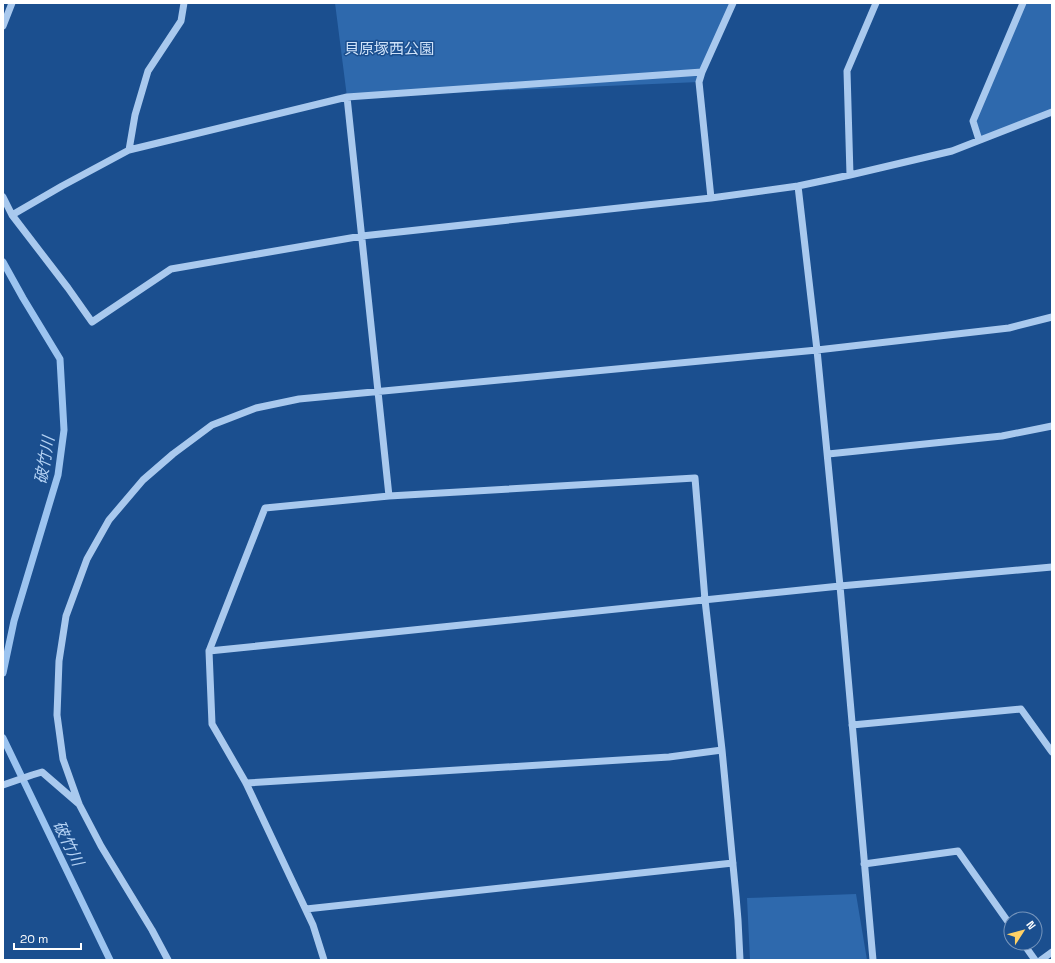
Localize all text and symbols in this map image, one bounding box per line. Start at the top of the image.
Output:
park label: 貝原塚西公園 [344,39,434,58]
water label: 破竹川 [30,433,59,486]
water label: 破竹川 [49,817,89,871]
north arrow [1003,911,1043,951]
text: N [1023,918,1039,932]
scale bar [14,925,81,951]
text: 20 m [20,931,48,947]

